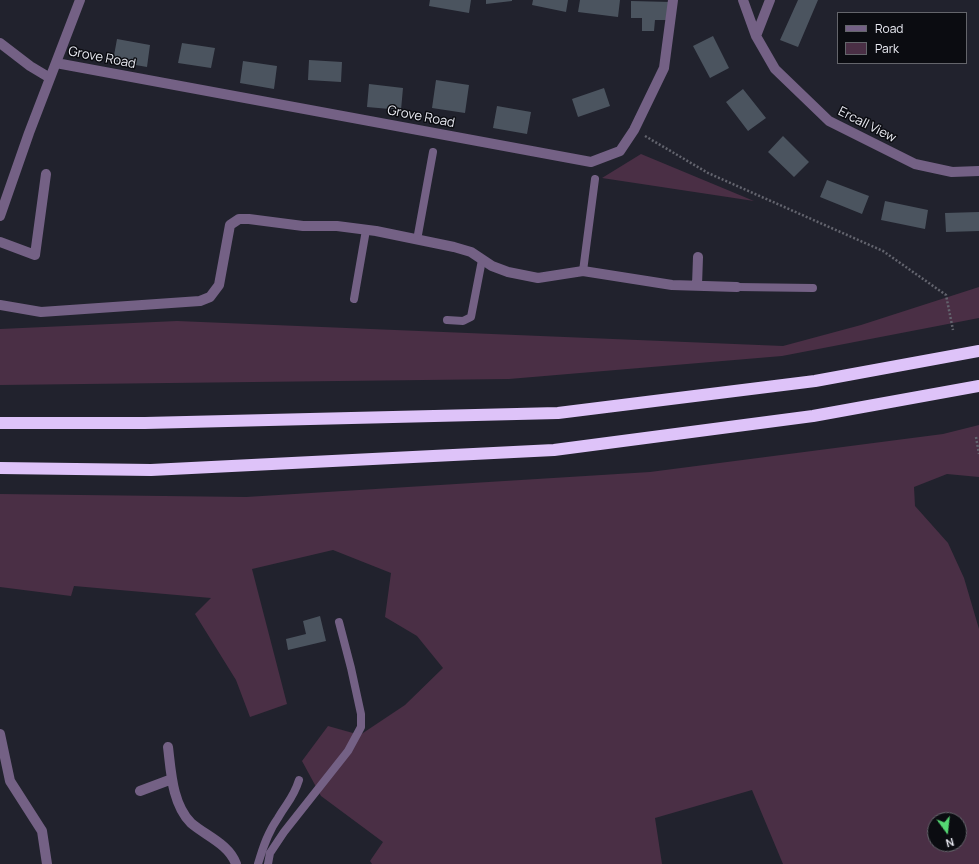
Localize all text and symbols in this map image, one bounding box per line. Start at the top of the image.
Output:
legend [837,12,967,64]
text: Road [875,20,903,37]
text: Park [875,40,899,57]
street label: Grove Road [67,44,137,72]
street label: Grove Road [386,103,456,131]
street label: Ercall View [835,104,899,146]
north arrow [927,812,967,852]
text: N [944,835,956,851]

